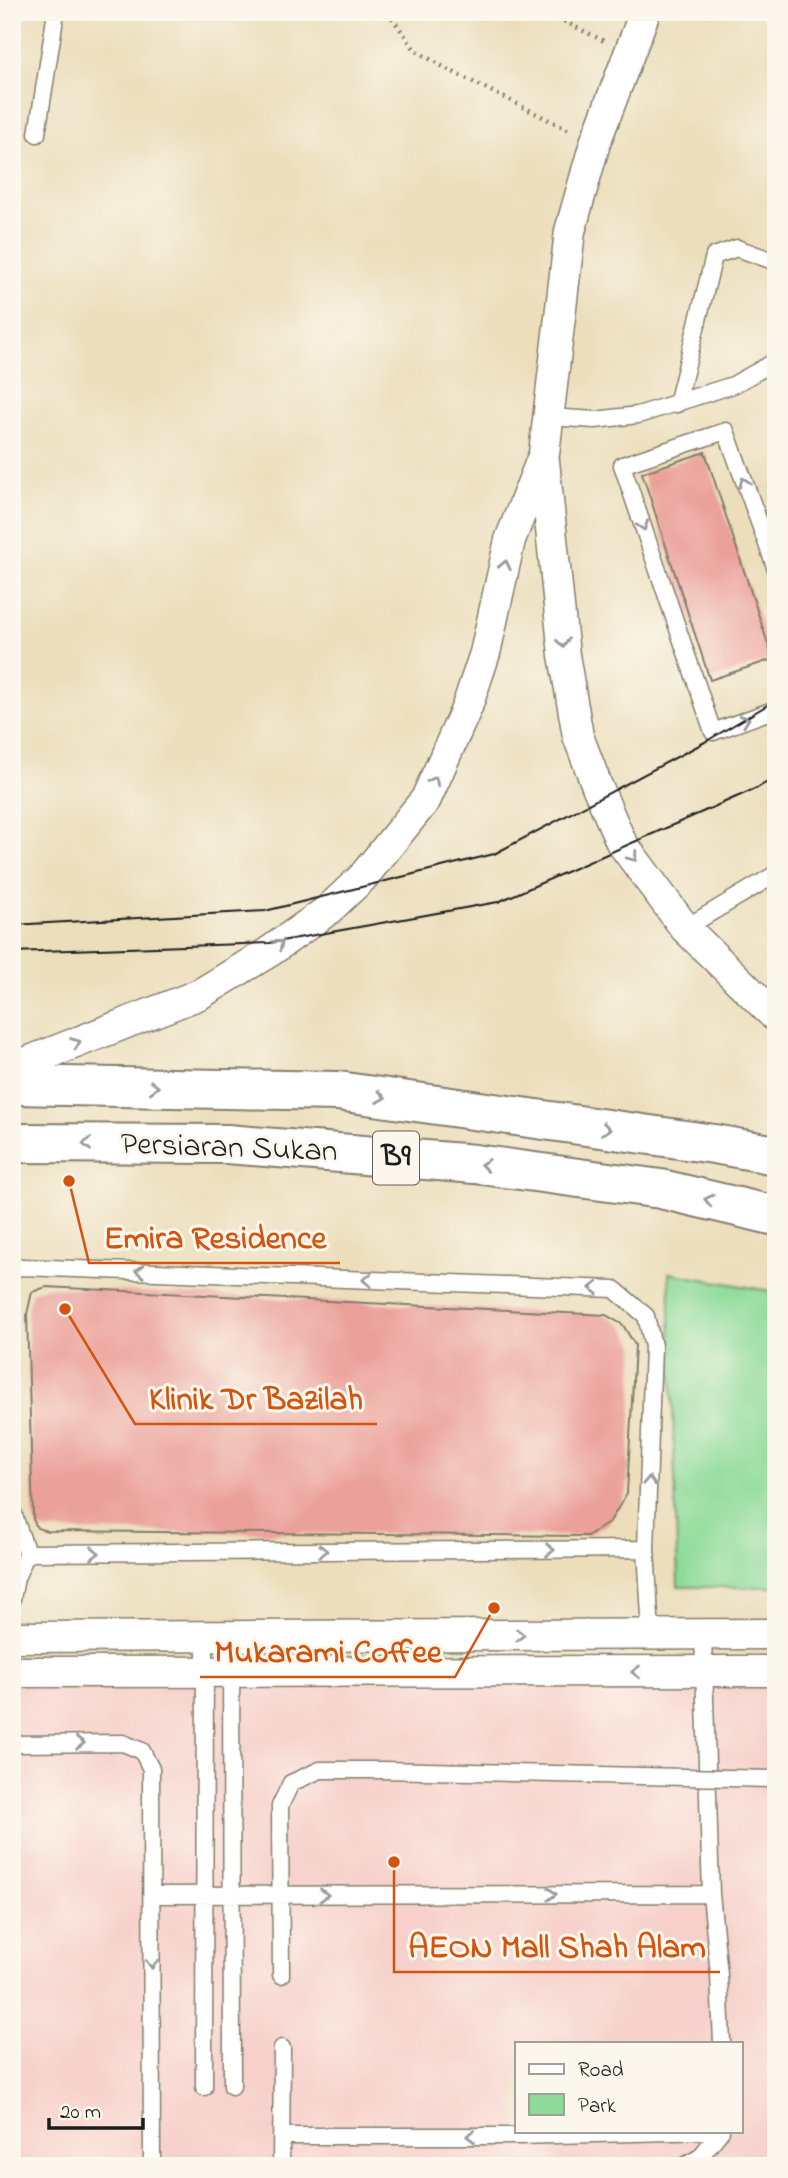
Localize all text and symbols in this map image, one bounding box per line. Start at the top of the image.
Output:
one-way arrow [739,476,753,488]
one-way arrow [635,520,649,532]
one-way arrow [496,559,511,571]
one-way arrow [555,638,570,649]
one-way arrow [739,715,751,729]
one-way arrow [426,776,440,788]
one-way arrow [624,850,637,862]
one-way arrow [272,939,284,952]
one-way arrow [69,1037,81,1051]
one-way arrow [149,1080,160,1095]
one-way arrow [375,1089,387,1104]
one-way arrow [600,1121,612,1136]
street label: Persiaran Sukan [120,1122,338,1176]
road number: B9 [373,1132,419,1184]
one-way arrow [81,1136,91,1152]
one-way arrow [479,1158,490,1173]
one-way arrow [703,1194,715,1209]
callout: Emira Residence [89,1209,340,1263]
text: Emira Residence [104,1216,328,1264]
one-way arrow [134,1264,145,1279]
one-way arrow [361,1272,372,1287]
one-way arrow [589,1281,600,1296]
callout: Klinik Dr Bazilah [135,1370,377,1424]
text: Klinik Dr Bazilah [149,1377,363,1425]
one-way arrow [641,1475,656,1486]
one-way arrow [546,1542,556,1558]
one-way arrow [318,1543,329,1559]
one-way arrow [90,1545,101,1560]
callout: Mukarami Coffee [200,1623,455,1677]
one-way arrow [515,1627,526,1643]
text: Mukarami Coffee [214,1630,443,1678]
one-way arrow [630,1664,640,1680]
one-way arrow [76,1735,86,1751]
one-way arrow [547,1886,557,1902]
one-way arrow [319,1887,330,1903]
callout: AEON Mall Shah Alam [394,1918,720,1972]
text: AEON Mall Shah Alam [408,1925,706,1973]
one-way arrow [144,1959,160,1969]
legend [515,2042,742,2132]
text: Road [578,2056,624,2086]
scale bar [49,2087,144,2131]
text: Park [578,2092,617,2122]
text: 20 m [60,2098,101,2128]
one-way arrow [466,2128,476,2144]

